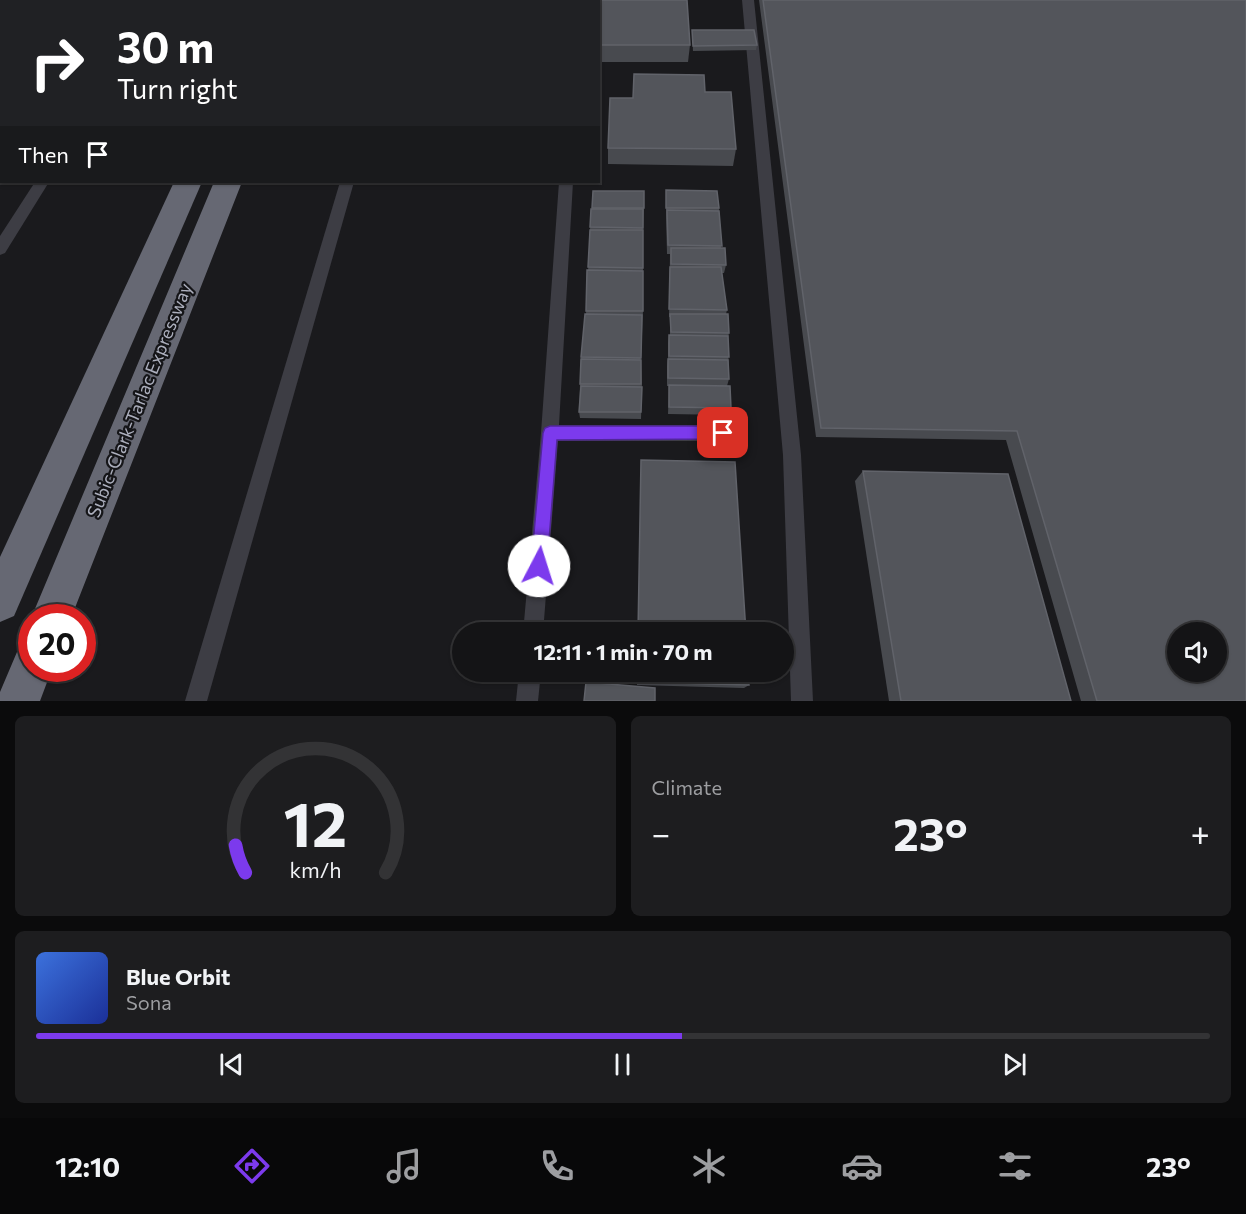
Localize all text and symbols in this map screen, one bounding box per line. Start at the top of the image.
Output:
text: 30 m [117,20,214,72]
icon: right [18,24,96,102]
text: Turn right [117,72,237,105]
icon: arrive [81,138,114,171]
text: Then [18,141,69,168]
street label: Subic-Clark-Tarlac Expressway [82,280,196,520]
pin [697,407,748,458]
icon: arrive [706,416,739,449]
position arrow [507,534,571,598]
speed limit sign: 20 [18,604,96,682]
map controls [1167,622,1227,682]
button: sound [1167,622,1227,682]
text: 12:11 · 1 min · 70 m [534,638,712,665]
text: Climate [652,775,722,799]
text: 12 [283,784,347,860]
text: 23° [893,805,968,860]
text: − [652,812,670,853]
text: + [1191,812,1210,853]
text: km/h [289,856,341,882]
text: Blue Orbit [126,963,230,990]
text: Sona [126,990,172,1014]
icon: previous [215,1048,248,1081]
icon: pause [606,1048,639,1081]
icon: next [998,1048,1031,1081]
icon: directions [231,1145,273,1187]
icon: music [383,1145,425,1187]
icon: phone [536,1145,578,1187]
icon: climate [688,1145,730,1187]
icon: car [841,1145,883,1187]
icon: filters [994,1145,1036,1187]
text: 12:10 [55,1150,120,1183]
text: 23° [1146,1150,1191,1183]

